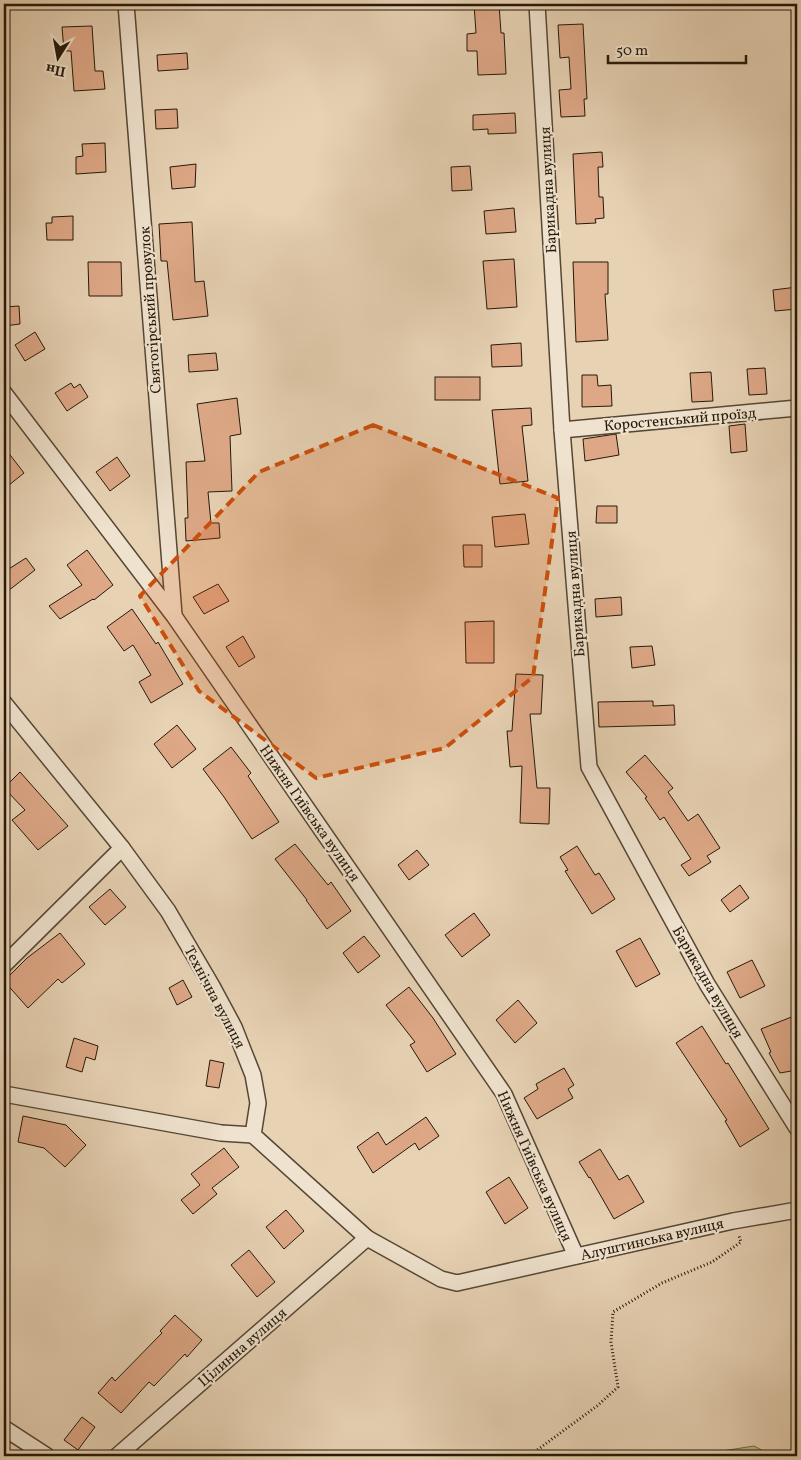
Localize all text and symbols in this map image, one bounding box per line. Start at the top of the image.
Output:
north arrow [32,32,82,82]
scale bar [608,32,746,64]
text: 50 m [616,41,648,62]
text: Пн [44,58,67,81]
street label: Барикадна вулиця [536,126,563,254]
street label: Святогірський провулок [135,226,168,394]
street label: Коростенський проїзд [603,403,758,438]
street label: Барикадна вулиця [562,530,591,658]
street label: Нижня Гиївська вулиця [253,741,364,887]
street label: Барикадна вулиця [666,923,748,1043]
street label: Технічна вулиця [178,943,250,1053]
street label: Нижня Гиївська вулиця [491,1088,576,1245]
street label: Алуштинська вулиця [579,1214,726,1267]
street label: Цілинна вулиця [194,1304,292,1393]

